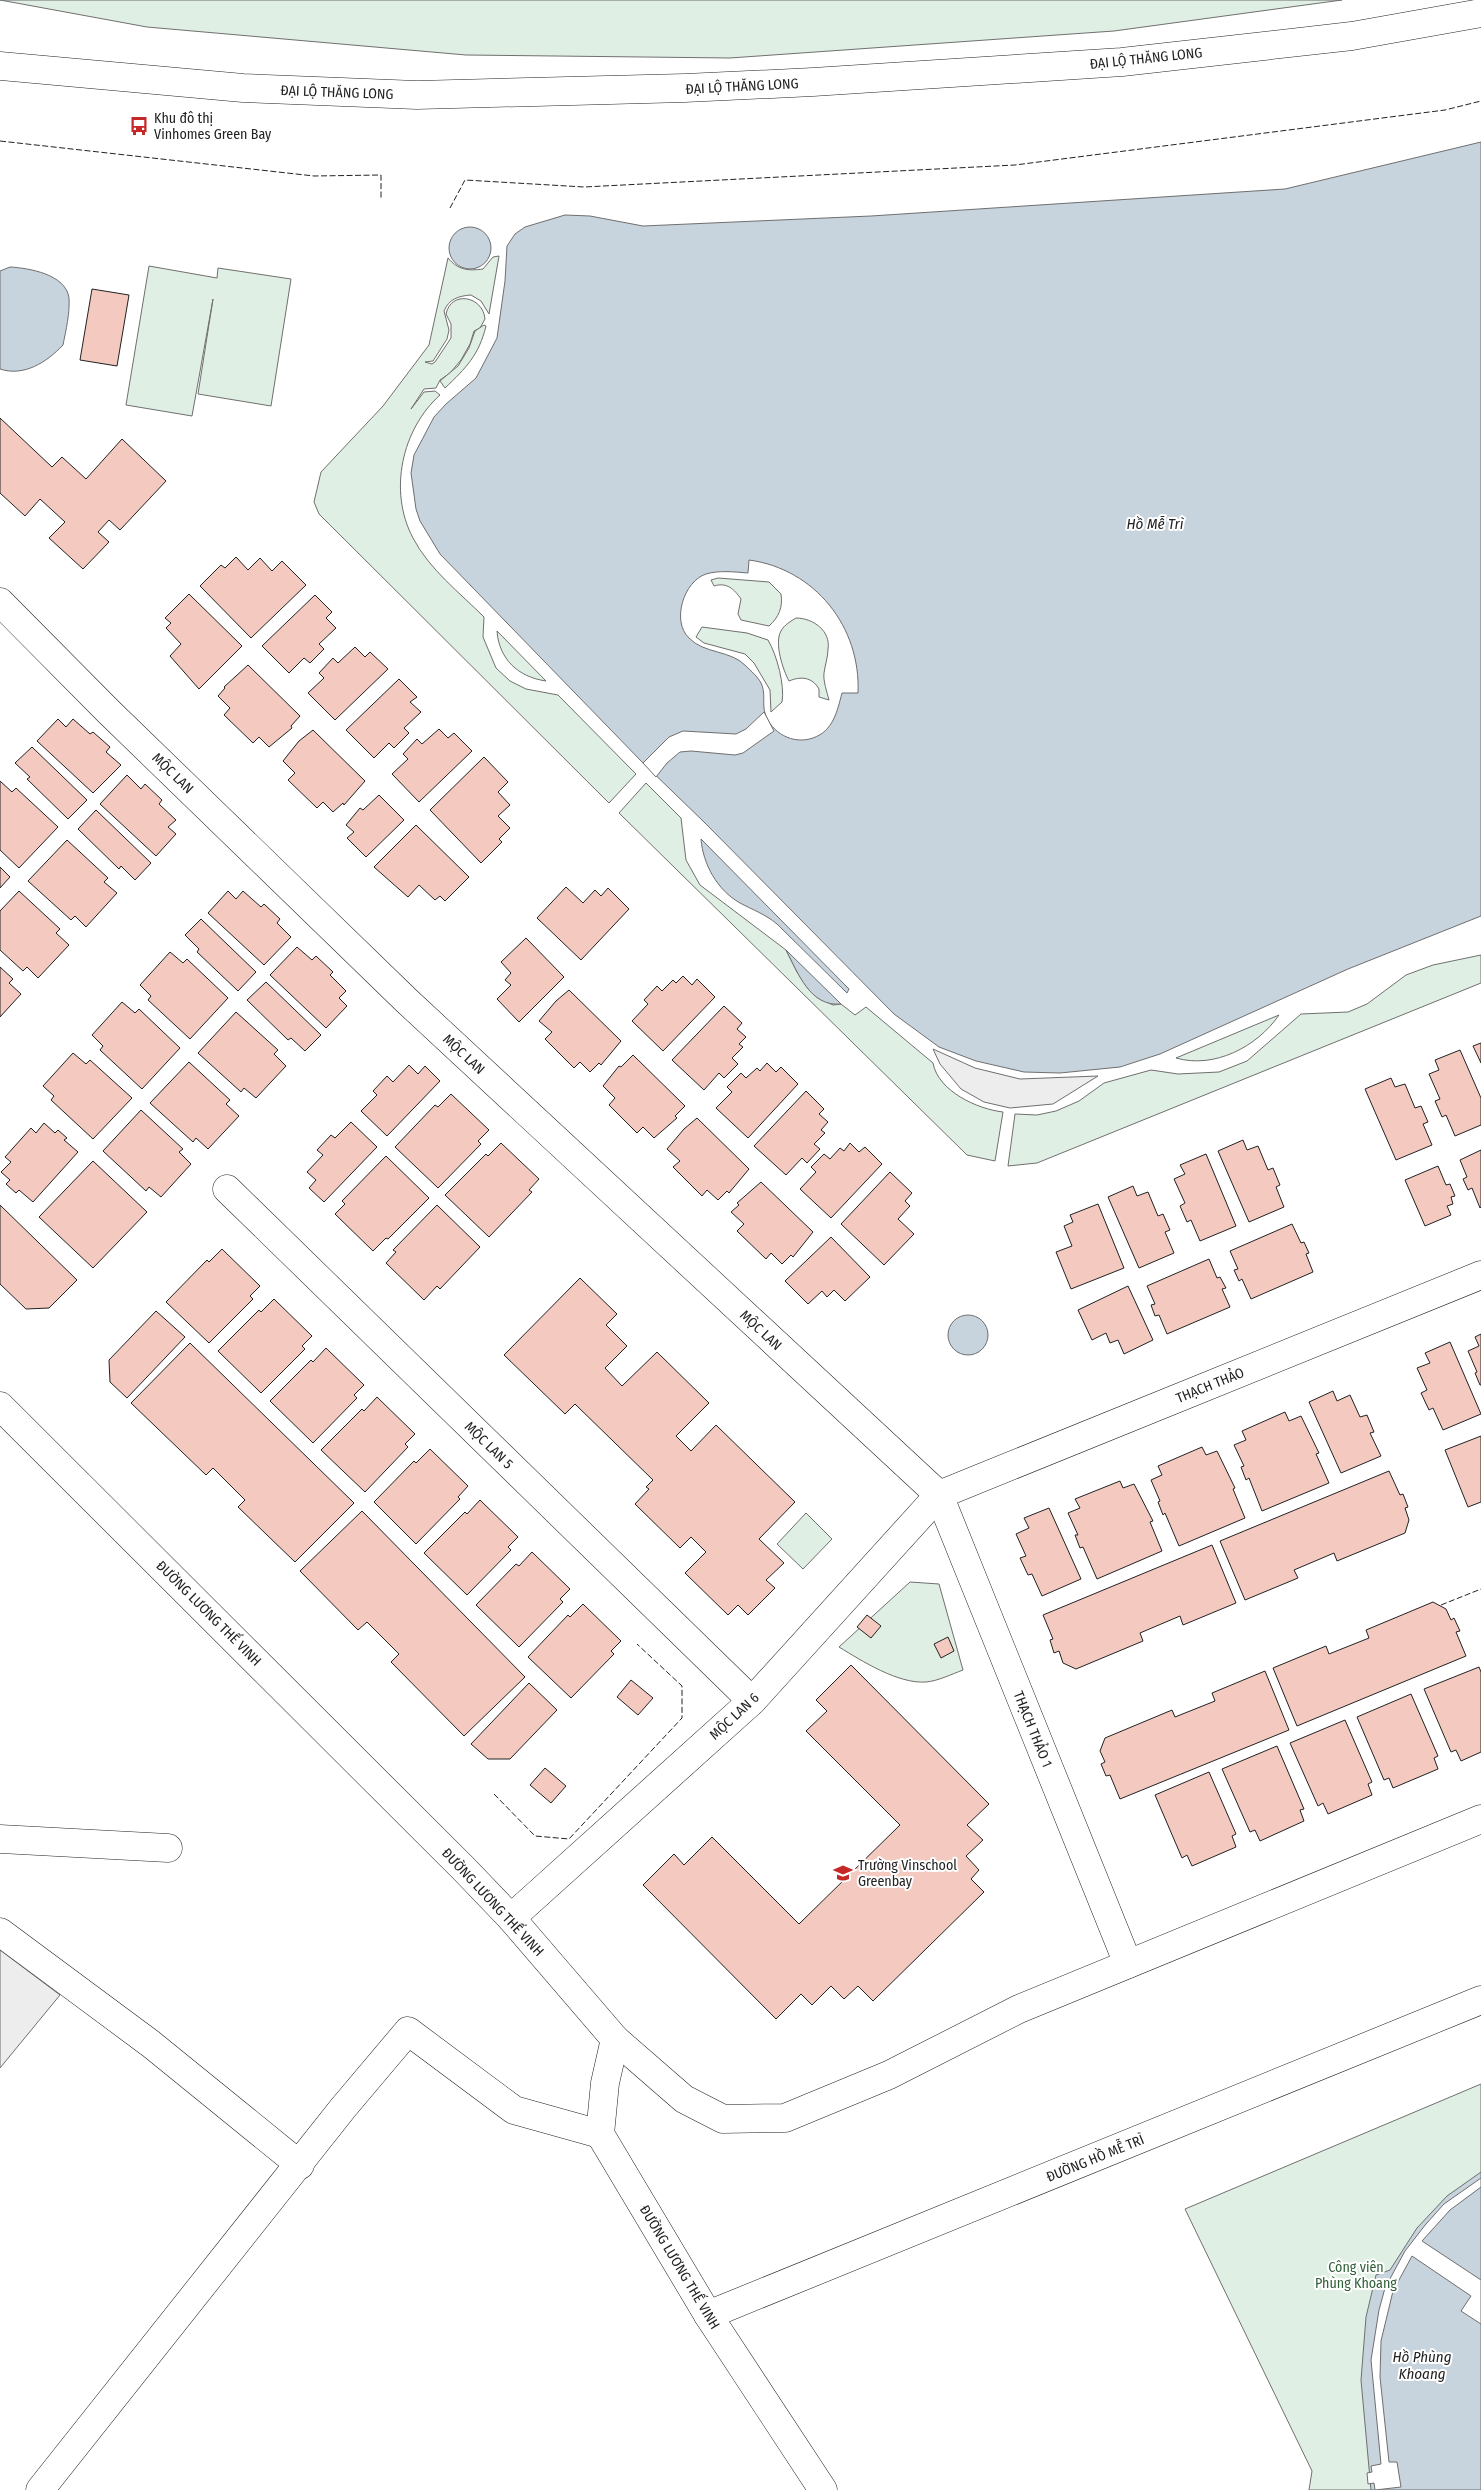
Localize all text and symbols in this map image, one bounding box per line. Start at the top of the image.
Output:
street label: ĐẠI LỘ THĂNG LONG [1089,43,1203,73]
street label: ĐẠI LỘ THĂNG LONG [685,74,799,98]
street label: ĐẠI LỘ THĂNG LONG [280,81,394,103]
place label: Khu đô thị Vinhomes Green Bay [154,110,272,143]
bus stop icon: Khu đô thị Vinhomes Green Bay [128,115,150,137]
water label: Hồ Mễ Trì [1126,515,1185,533]
street label: MỘC LAN [148,749,198,797]
street label: MỘC LAN [439,1030,489,1078]
street label: MỘC LAN [736,1306,786,1354]
street label: THẠCH THẢO [1173,1362,1247,1407]
street label: MỘC LAN 5 [461,1417,517,1473]
street label: ĐƯỜNG LƯƠNG THẾ VINH [153,1555,267,1669]
street label: MỘC LAN 6 [705,1688,763,1743]
street label: THẠCH THẢO 1 [1010,1688,1057,1770]
street label: ĐƯỜNG LƯƠNG THẾ VINH [438,1843,549,1960]
place label: Trường Vinschool Greenbay [858,1857,957,1890]
school or university icon: Trường Vinschool Greenbay [832,1862,854,1884]
street label: ĐƯỜNG HỒ MỄ TRÌ [1043,2128,1147,2186]
street label: ĐƯỜNG LƯƠNG THẾ VINH [636,2201,726,2332]
park label: Công viên Phùng Khoang [1315,2259,1397,2292]
water label: Hồ Phùng Khoang [1392,2348,1452,2383]

